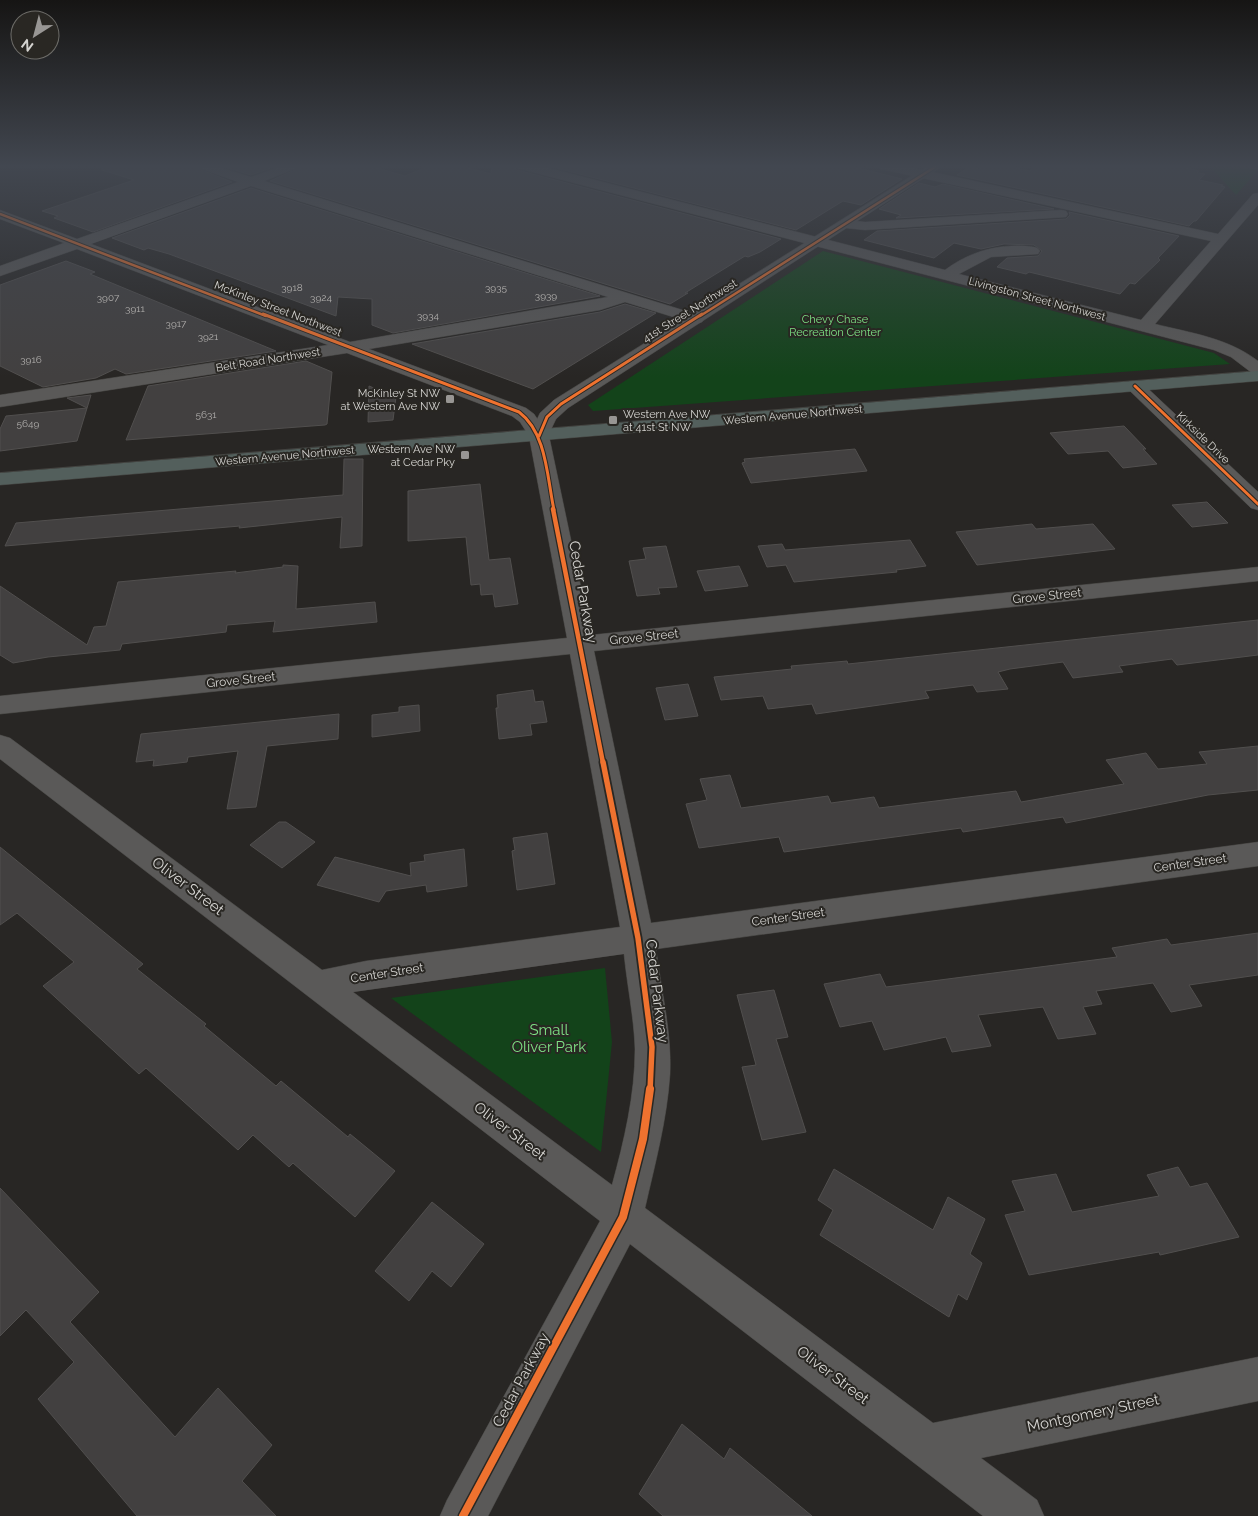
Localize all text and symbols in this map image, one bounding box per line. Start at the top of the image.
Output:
north arrow [10,10,60,60]
text: N [18,36,36,55]
street label: Livingston Street Northwest [967,274,1107,324]
street label: 41st Street Northwest [640,276,740,345]
street label: McKinley Street Northwest [212,279,344,339]
house number: 3918 [281,282,303,293]
house number: 3935 [485,282,508,293]
house number: 3939 [535,290,557,301]
house number: 3907 [97,292,120,303]
house number: 3924 [310,292,332,303]
house number: 3911 [125,303,146,314]
house number: 3934 [417,310,440,321]
park label: Chevy Chase Recreation Center [789,313,881,339]
house number: 3917 [166,318,187,329]
house number: 3921 [198,331,219,342]
street label: Belt Road Northwest [215,345,321,375]
house number: 3916 [20,354,42,365]
place label: McKinley St NW at Western Ave NW [341,387,440,413]
marker: McKinley St NW at Western Ave NW [444,393,456,405]
street label: Western Avenue Northwest [723,402,863,428]
place label: Western Ave NW at 41st St NW [623,408,711,434]
house number: 5631 [195,409,217,420]
street label: Kirkside Drive [1174,409,1233,467]
marker: Western Ave NW at 41st St NW [607,414,619,426]
house number: 5649 [17,418,40,429]
street label: Western Avenue Northwest [215,443,355,469]
place label: Western Ave NW at Cedar Pky [368,443,455,469]
marker: Western Ave NW at Cedar Pky [459,449,471,461]
street label: Cedar Parkway [565,539,601,645]
street label: Grove Street [1012,585,1082,607]
street label: Grove Street [609,626,679,648]
street label: Grove Street [206,669,276,691]
street label: Center Street [1153,851,1227,875]
street label: Oliver Street [148,853,228,919]
street label: Center Street [751,905,825,929]
street label: Cedar Parkway [642,938,672,1044]
street label: Center Street [350,960,424,986]
park label: Small Oliver Park [512,1021,586,1056]
street label: Oliver Street [470,1098,550,1164]
street label: Cedar Parkway [489,1330,553,1430]
street label: Oliver Street [793,1342,873,1408]
street label: Montgomery Street [1025,1390,1161,1436]

